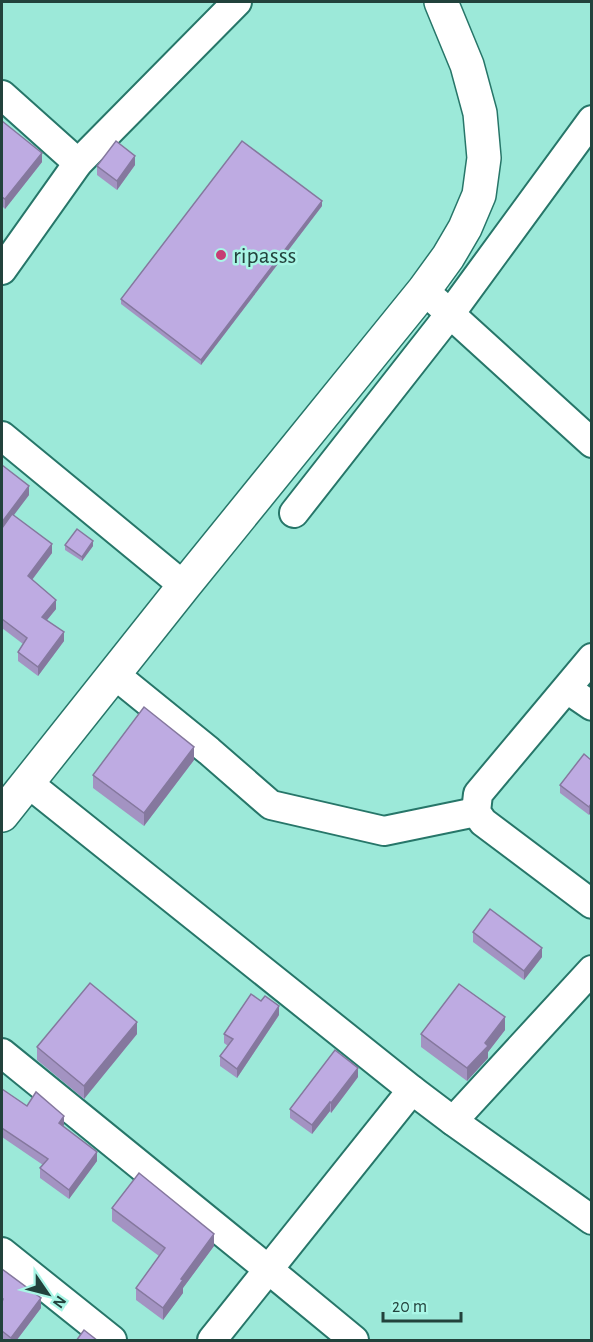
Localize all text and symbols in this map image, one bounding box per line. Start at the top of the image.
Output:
place label: ripasss [233,244,297,268]
marker: ripasss [214,248,228,262]
north arrow [18,1264,78,1324]
scale bar [383,1285,461,1323]
text: N [50,1293,69,1311]
text: 20 m [392,1298,427,1316]

